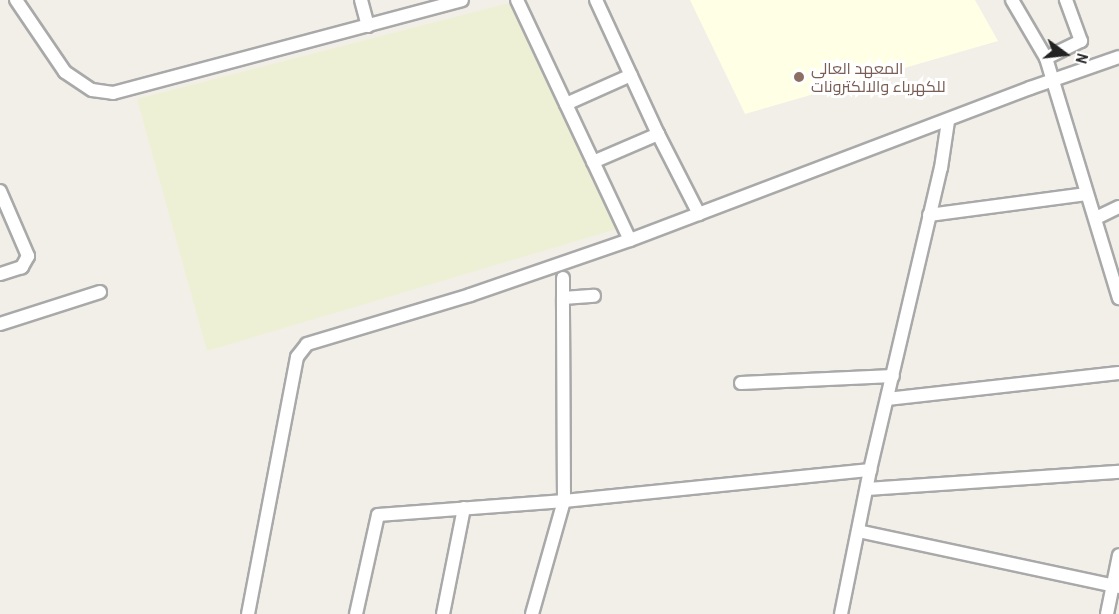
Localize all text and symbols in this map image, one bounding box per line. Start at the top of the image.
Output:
north arrow [1035,24,1095,84]
text: N [1071,51,1094,66]
place label: المعهد العالي للكهرباء والالكترونات [811,58,946,96]
marker: المعهد العالي للكهرباء والالكترونات [792,70,806,84]

